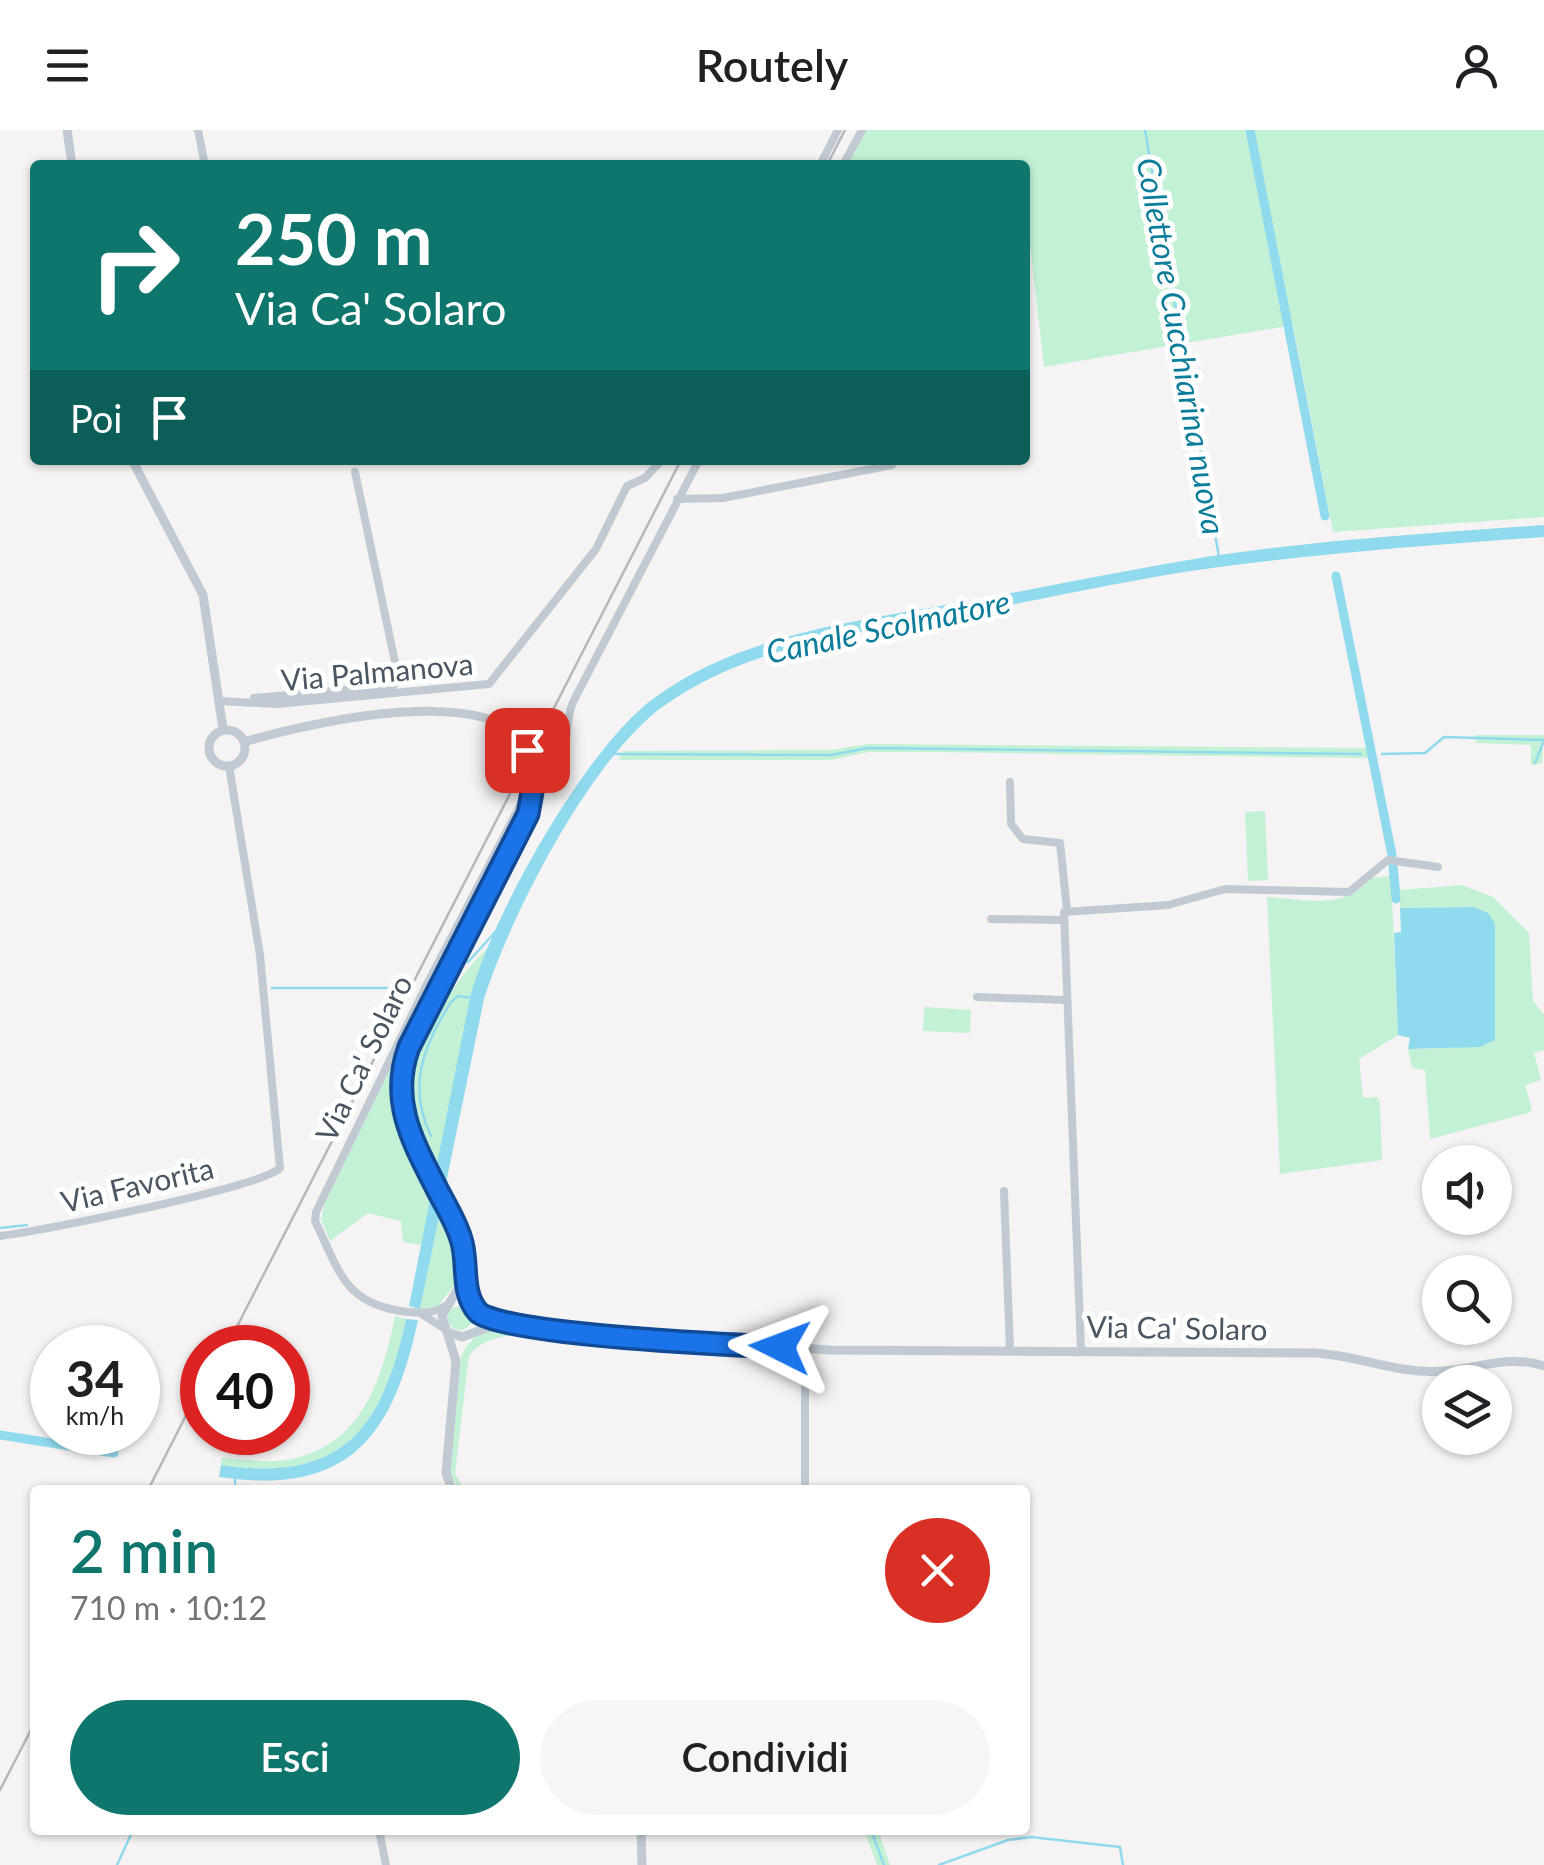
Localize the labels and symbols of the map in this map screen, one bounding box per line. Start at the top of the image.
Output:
water label: Collettore Cucchiarina nuova [1130,154,1234,538]
water label: Canale Scolmatore [762,581,1014,671]
street label: Via Palmanova [279,645,475,697]
pin [485,708,570,793]
street label: Via Ca' Solaro [307,969,419,1147]
street label: Via Favorita [57,1149,217,1219]
position arrow [728,1295,832,1399]
street label: Via Ca' Solaro [1086,1307,1268,1347]
speed limit sign: 40 [180,1325,310,1455]

